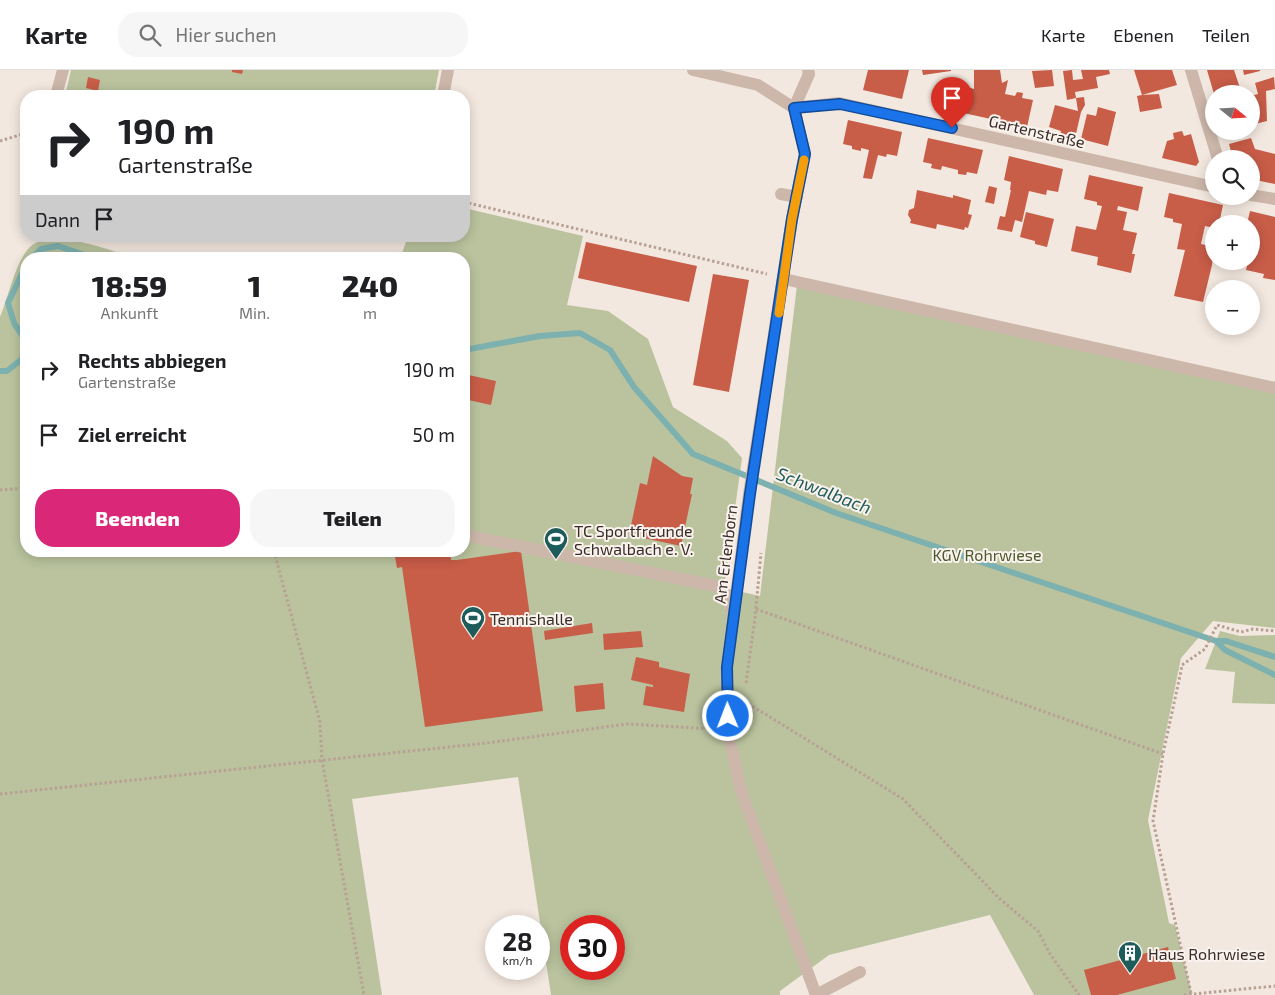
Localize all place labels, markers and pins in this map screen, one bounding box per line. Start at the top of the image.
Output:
pin [931,77,973,128]
place label: TC Sportfreunde Schwalbach e. V. [574,521,693,558]
sports icon: TC Sportfreunde Schwalbach e. V. [543,526,569,560]
sports icon: Tennishalle [460,605,486,639]
place label: Tennishalle [490,609,573,628]
building icon: Haus Rohrwiese [1117,940,1143,974]
place label: Haus Rohrwiese [1148,944,1265,963]

